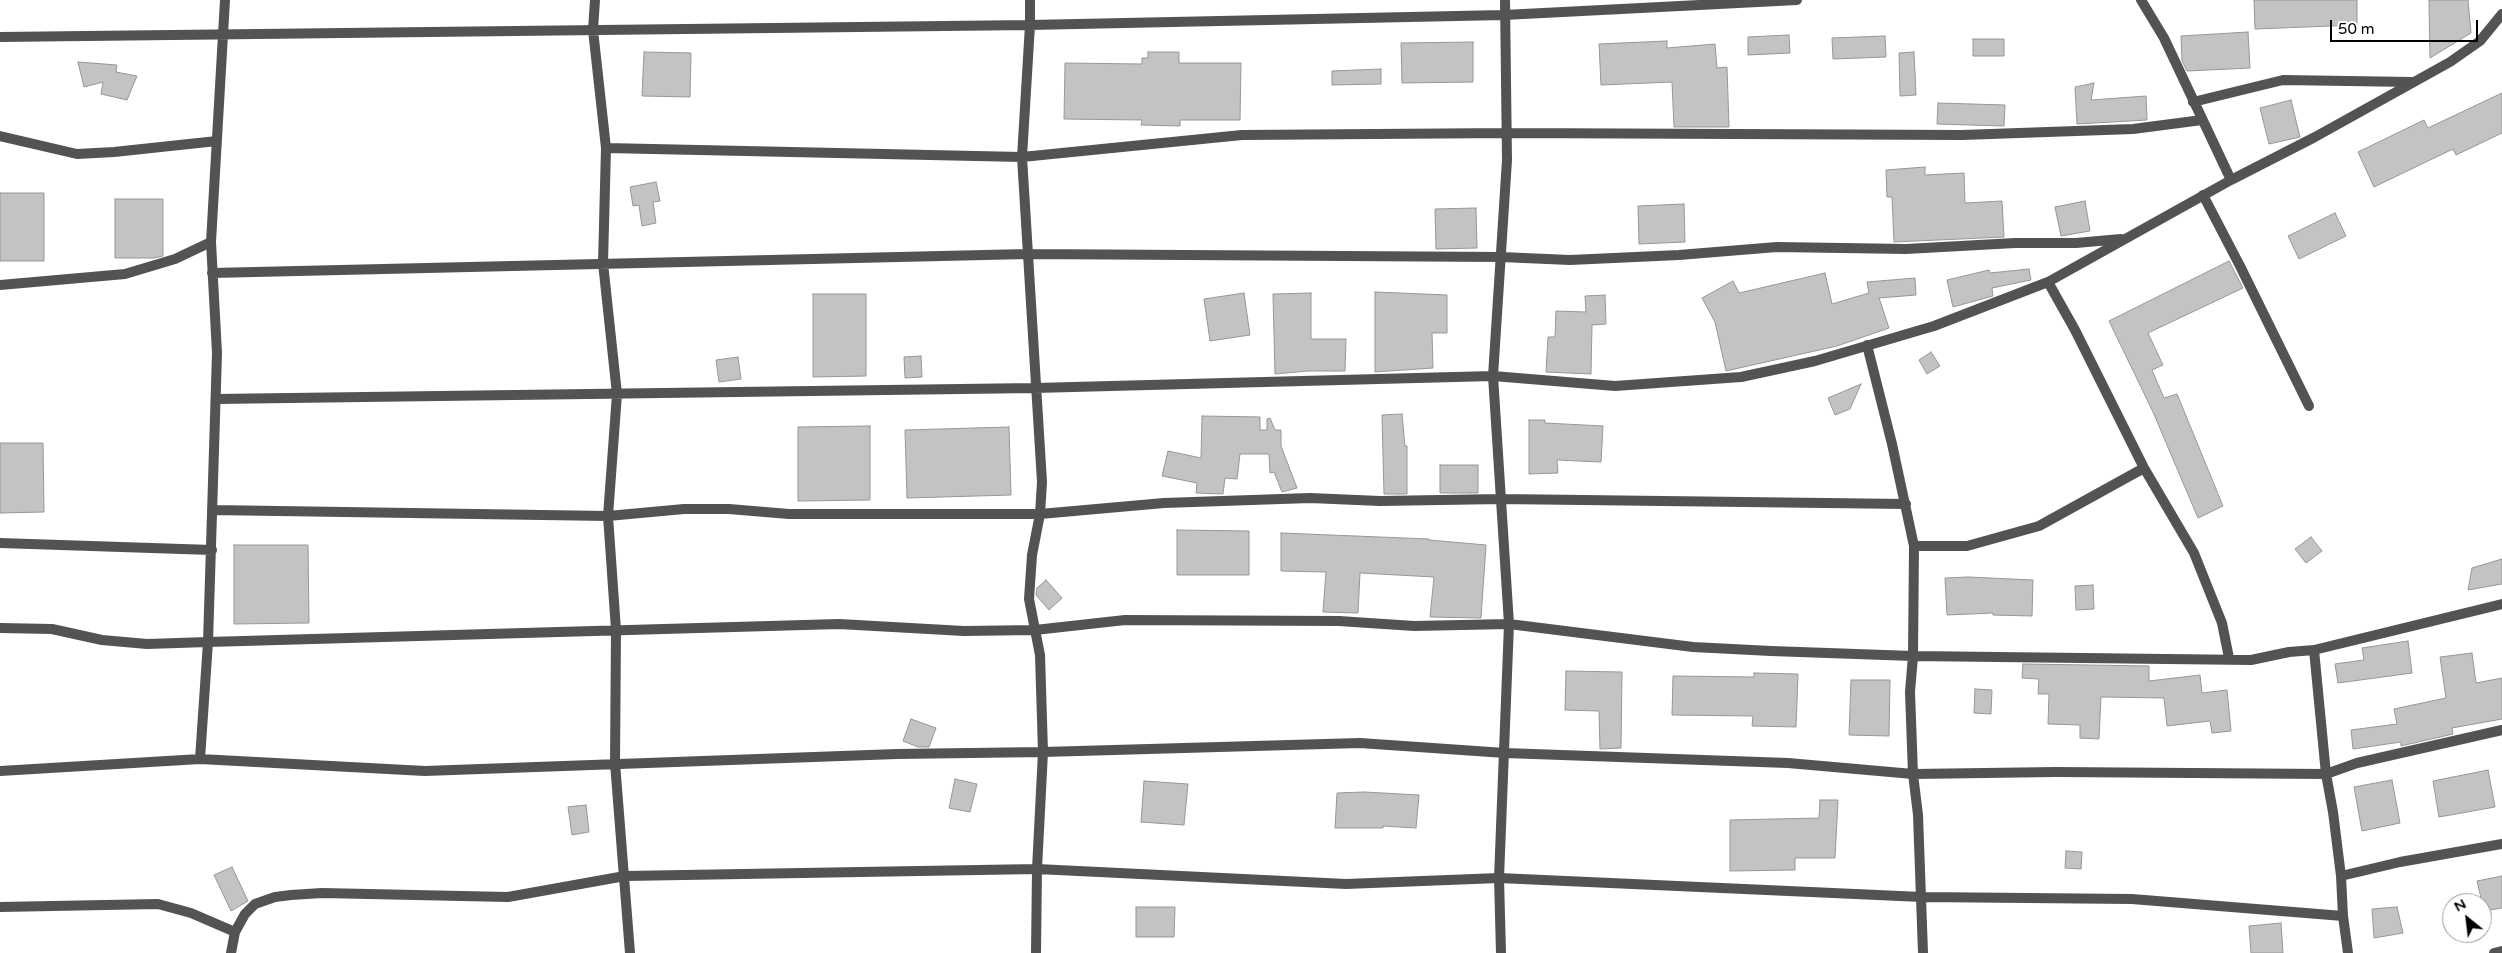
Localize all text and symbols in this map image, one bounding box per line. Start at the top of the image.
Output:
scale bar [2332,10,2480,42]
text: 50 m [2338,20,2375,38]
north arrow [2442,893,2492,943]
text: N [2451,895,2469,915]

